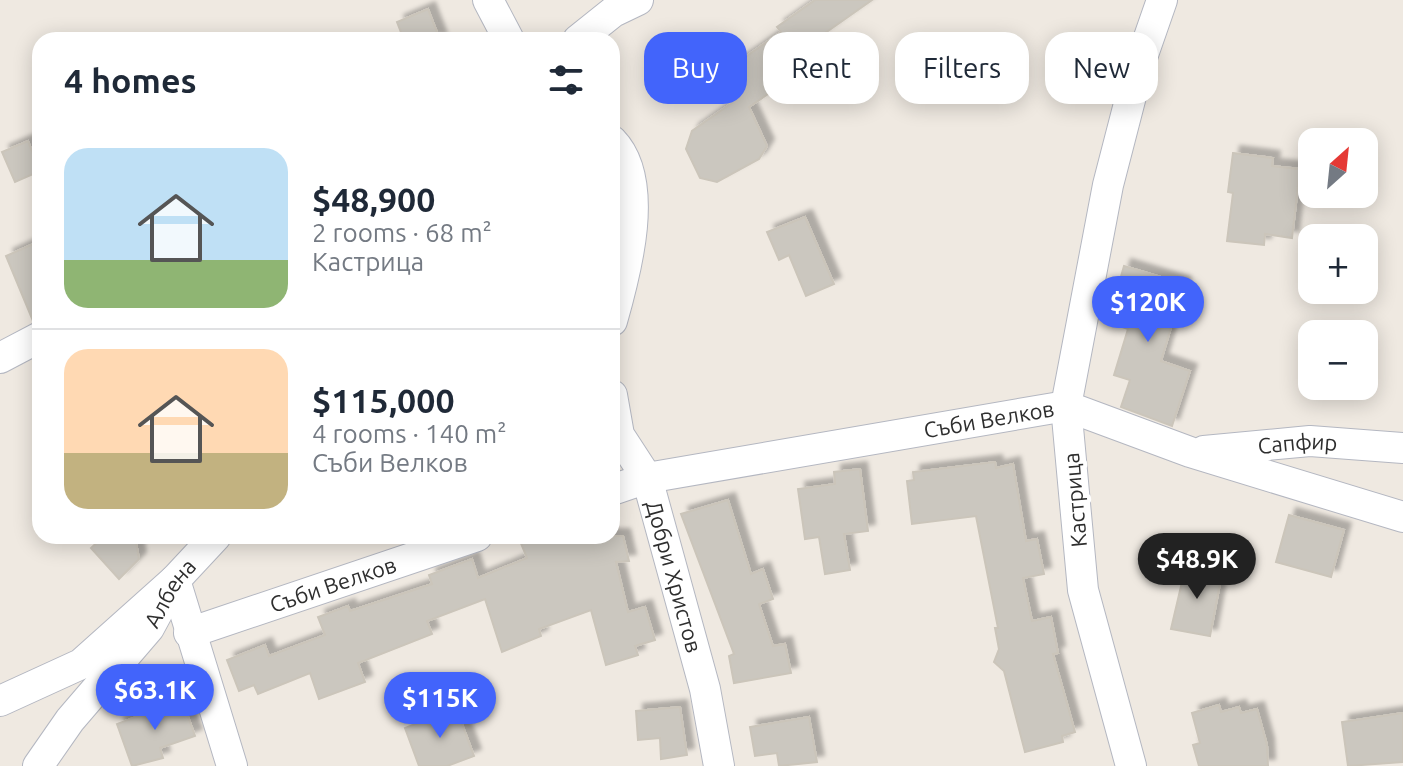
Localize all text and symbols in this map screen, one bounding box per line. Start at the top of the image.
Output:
chip: Buy [644,32,747,104]
chip: Rent [763,32,879,104]
chip: Filters [895,32,1029,104]
chip: New [1045,32,1158,104]
icon: filters [544,58,588,102]
text: 4 homes [64,61,197,99]
north arrow [1298,128,1378,208]
map controls [1298,128,1378,400]
icon: home [128,180,224,276]
text: $48,900 [312,180,435,218]
text: 2 rooms · 68 m² [312,218,492,247]
button: + [1298,224,1378,304]
text: Кастрица [312,247,424,276]
pin: $120K [1092,276,1204,344]
text: $120K [1110,287,1186,316]
button: − [1298,320,1378,400]
icon: home [128,381,224,477]
text: $115,000 [312,381,455,419]
street label: Съби Велков [922,395,1056,442]
text: 4 rooms · 140 m² [312,419,507,448]
street label: Сапфир [1257,428,1338,458]
text: Съби Велков [312,448,468,477]
street label: Кастрица [1058,452,1091,548]
street label: Добри Христов [642,497,707,655]
pin: $48.9K [1132,533,1262,601]
text: $48.9K [1156,544,1238,573]
street label: Съби Велков [266,551,399,617]
street label: Албена [139,553,201,632]
pin: $63.1K [90,664,220,732]
pin: $115K [384,672,496,740]
text: $63.1K [114,675,196,704]
text: $115K [402,683,478,712]

